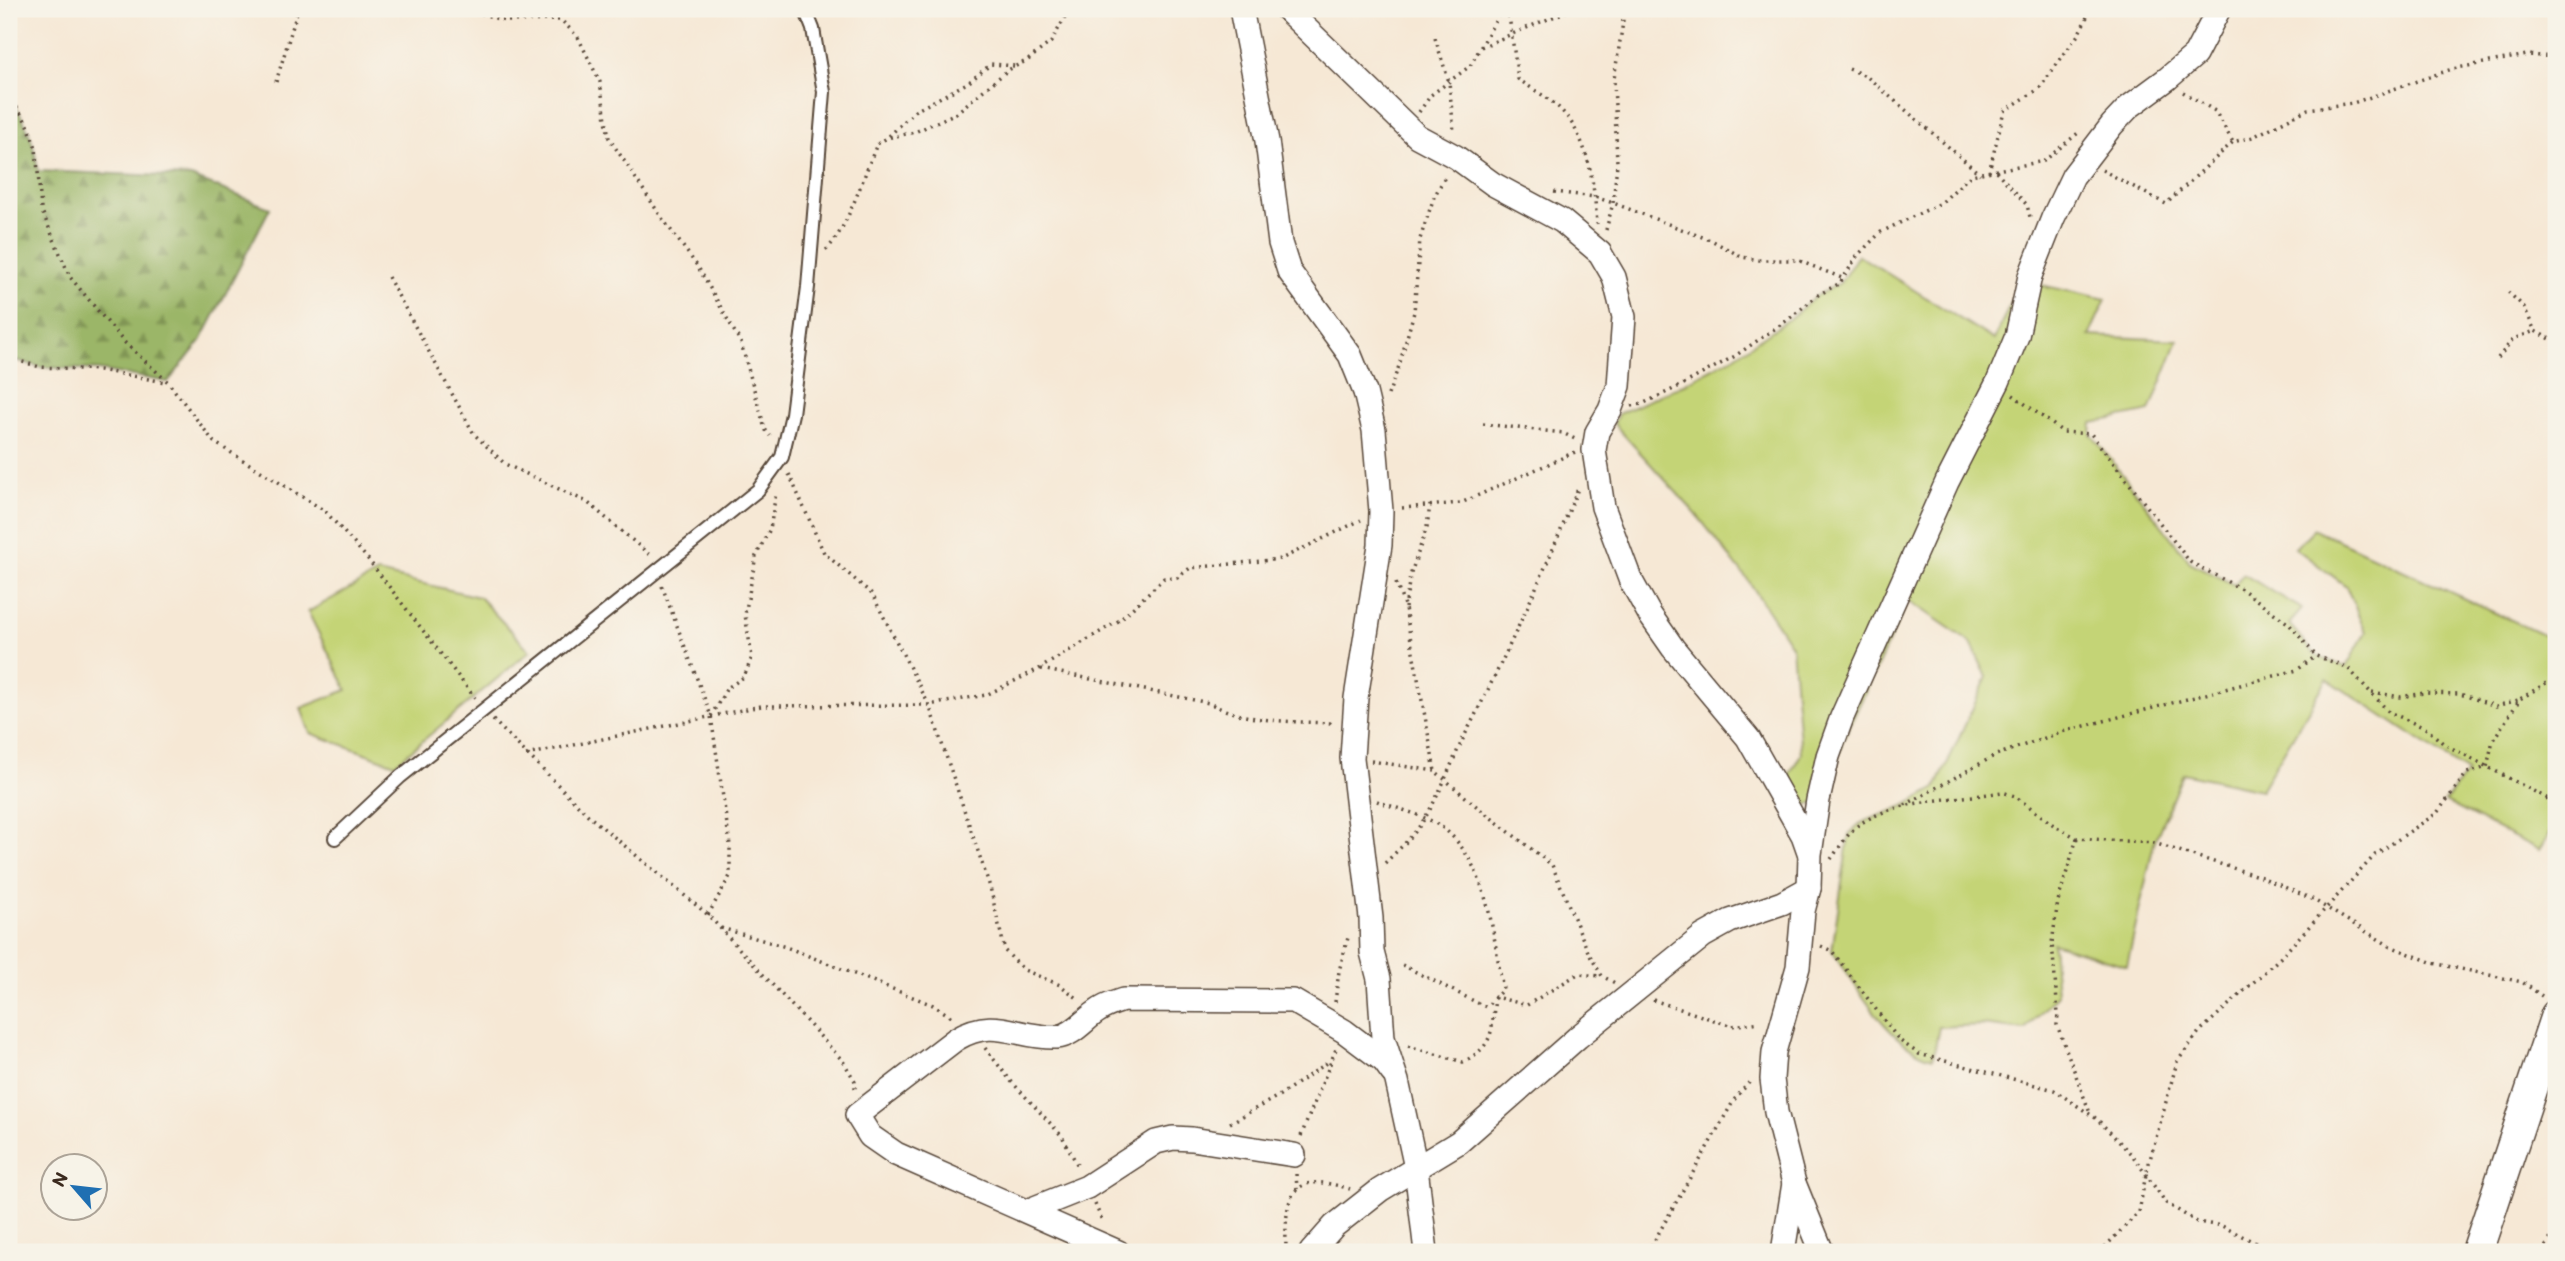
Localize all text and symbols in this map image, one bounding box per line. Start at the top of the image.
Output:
north arrow [38,1152,108,1222]
text: N [46,1168,73,1190]

